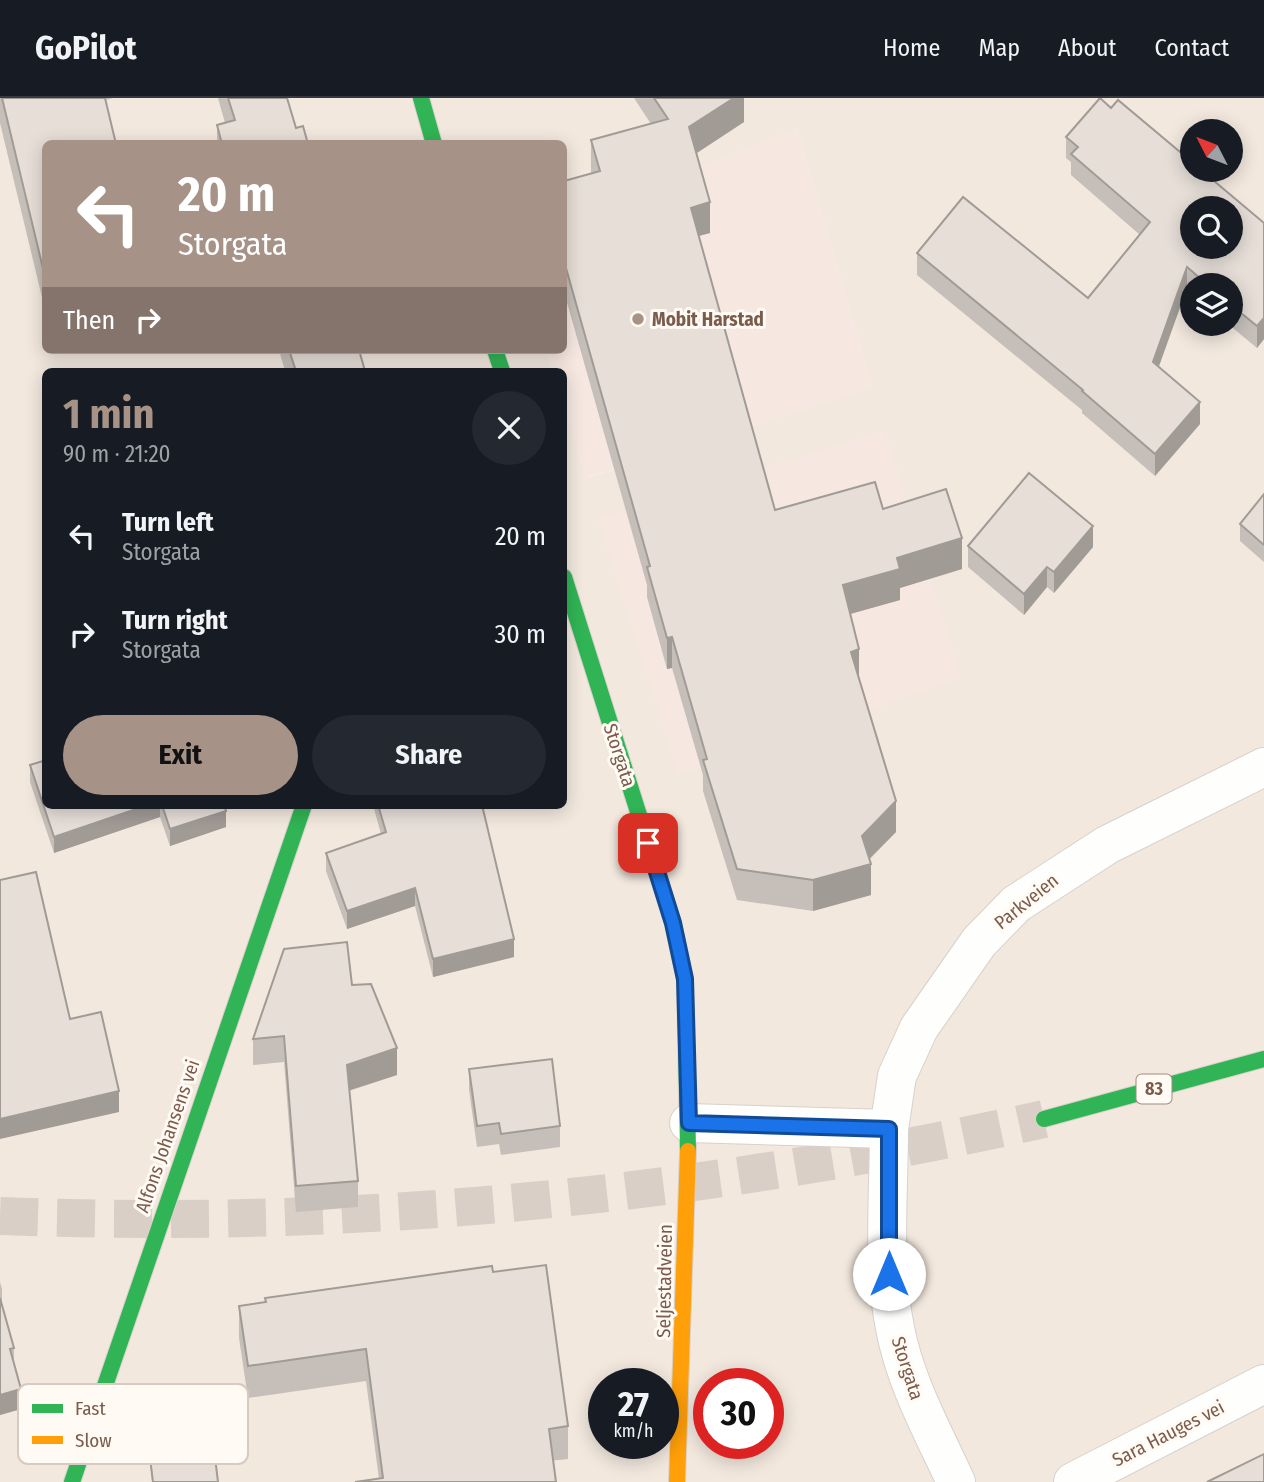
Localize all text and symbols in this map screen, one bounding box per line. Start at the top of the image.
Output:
text: GoPilot [35,28,137,68]
text: Home [883,34,940,62]
text: Map [978,34,1020,62]
text: About [1058,34,1116,62]
text: Contact [1154,34,1229,62]
north arrow [1180,119,1242,182]
map controls [1180,119,1243,336]
text: 20 m [178,165,275,224]
icon: left [63,168,154,259]
button: search [1180,196,1243,259]
text: Storgata [178,225,287,263]
button: layers [1180,273,1243,336]
icon: right [129,301,167,339]
text: Then [63,305,115,336]
place label: Mobit Harstad [652,308,764,331]
marker: Mobit Harstad [630,311,646,327]
text: 1 min [63,389,154,439]
button: close [472,391,546,465]
text: 90 m · 21:20 [63,440,171,468]
text: Turn left [122,507,214,538]
icon: left [63,517,101,555]
text: 20 m [495,521,546,552]
text: Storgata [122,538,201,566]
text: Turn right [122,605,228,636]
icon: right [63,615,101,653]
text: 30 m [495,619,546,650]
text: Storgata [122,636,201,664]
button: Exit [63,715,298,795]
button: Share [312,715,546,795]
street label: Storgata [599,721,641,790]
pin [618,813,678,873]
icon: arrive [629,824,667,862]
street label: Parkveien [990,869,1063,934]
street label: Alfons Johansens vei [130,1057,204,1216]
road number: 83 [1136,1074,1172,1104]
street label: Seljestadveien [652,1224,677,1338]
position arrow [852,1237,926,1311]
street label: Storgata [887,1334,929,1403]
speed limit sign: 30 [693,1368,784,1459]
text: 27 [618,1383,649,1425]
legend [18,1384,248,1464]
street label: Sara Hauges vei [1108,1395,1228,1471]
text: Fast [75,1397,106,1420]
text: km/h [613,1420,654,1442]
text: Slow [75,1429,112,1452]

